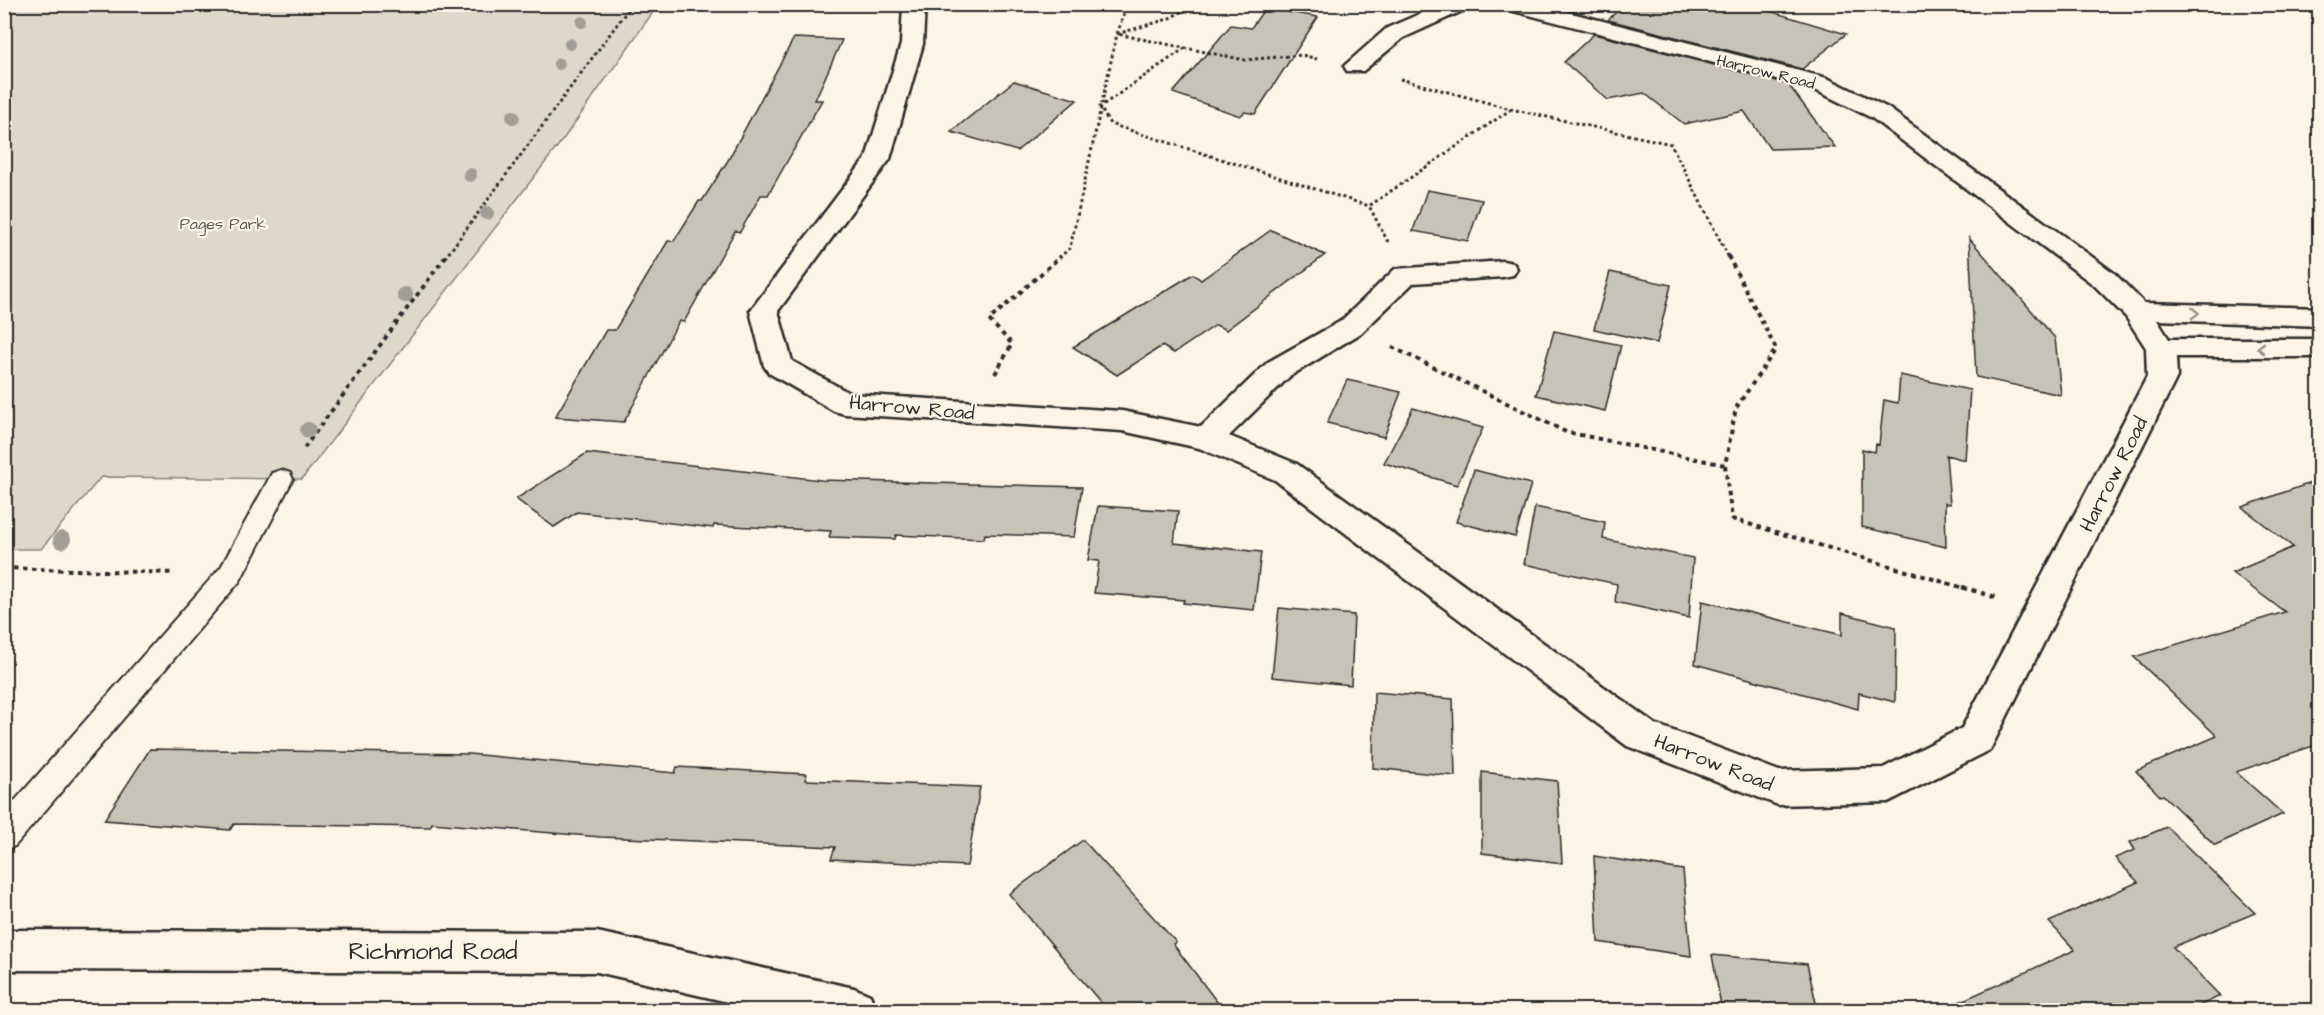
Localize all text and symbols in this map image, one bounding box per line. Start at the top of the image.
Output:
street label: Harrow Road [1714,49,1817,95]
park label: Pages Park [180,213,267,236]
one-way arrow [2190,307,2199,320]
one-way arrow [2257,342,2266,354]
street label: Harrow Road [848,389,976,427]
street label: Harrow Road [2073,412,2155,537]
street label: Harrow Road [1650,727,1777,799]
street label: Richmond Road [348,935,518,969]

